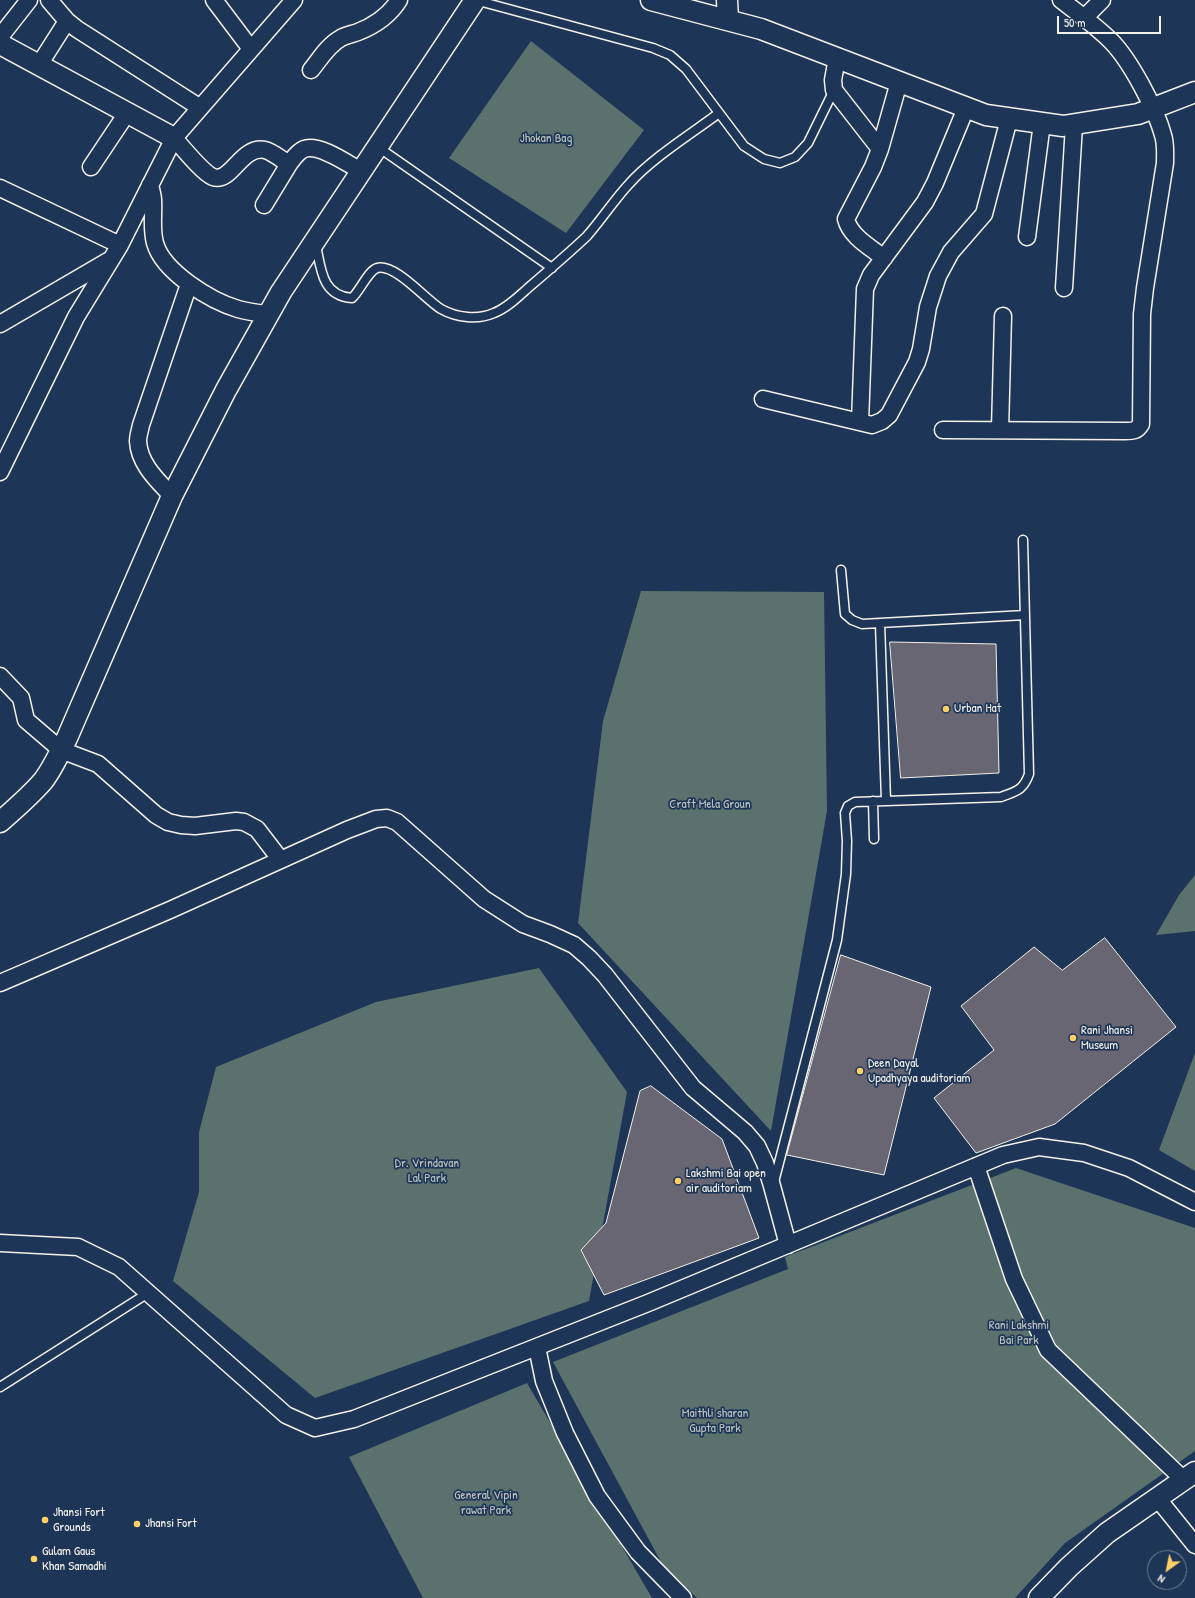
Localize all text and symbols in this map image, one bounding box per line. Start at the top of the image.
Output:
scale bar [1059,8,1163,34]
text: 50 m [1064,14,1085,31]
park label: Jhokan Bag [520,131,572,147]
place label: Urban Hat [954,701,1001,717]
marker: Urban Hat [941,704,951,714]
park label: Craft Mela Groun [669,797,751,813]
place label: Rani Jhansi Museum [1081,1023,1133,1054]
marker: Rani Jhansi Museum [1068,1033,1078,1043]
place label: Deen Dayal Upadhyaya auditoriam [868,1056,970,1087]
marker: Deen Dayal Upadhyaya auditoriam [855,1066,865,1076]
park label: Dr. Vrindavan Lal Park [395,1156,459,1187]
place label: Lakshmi Bai open air auditoriam [686,1166,766,1197]
marker: Lakshmi Bai open air auditoriam [673,1176,683,1186]
park label: Rani Lakshmi Bai Park [989,1318,1049,1349]
park label: Maithli sharan Gupta Park [682,1406,748,1437]
park label: General Vipin rawat Park [454,1488,518,1519]
place label: Jhansi Fort Grounds [53,1505,105,1536]
marker: Jhansi Fort Grounds [40,1515,50,1525]
place label: Jhansi Fort [145,1516,197,1532]
marker: Jhansi Fort [132,1519,142,1529]
place label: Gulam Gaus Khan Samadhi [42,1544,107,1575]
north arrow [1147,1550,1187,1590]
marker: Gulam Gaus Khan Samadhi [29,1554,39,1564]
text: N [1155,1572,1167,1587]

